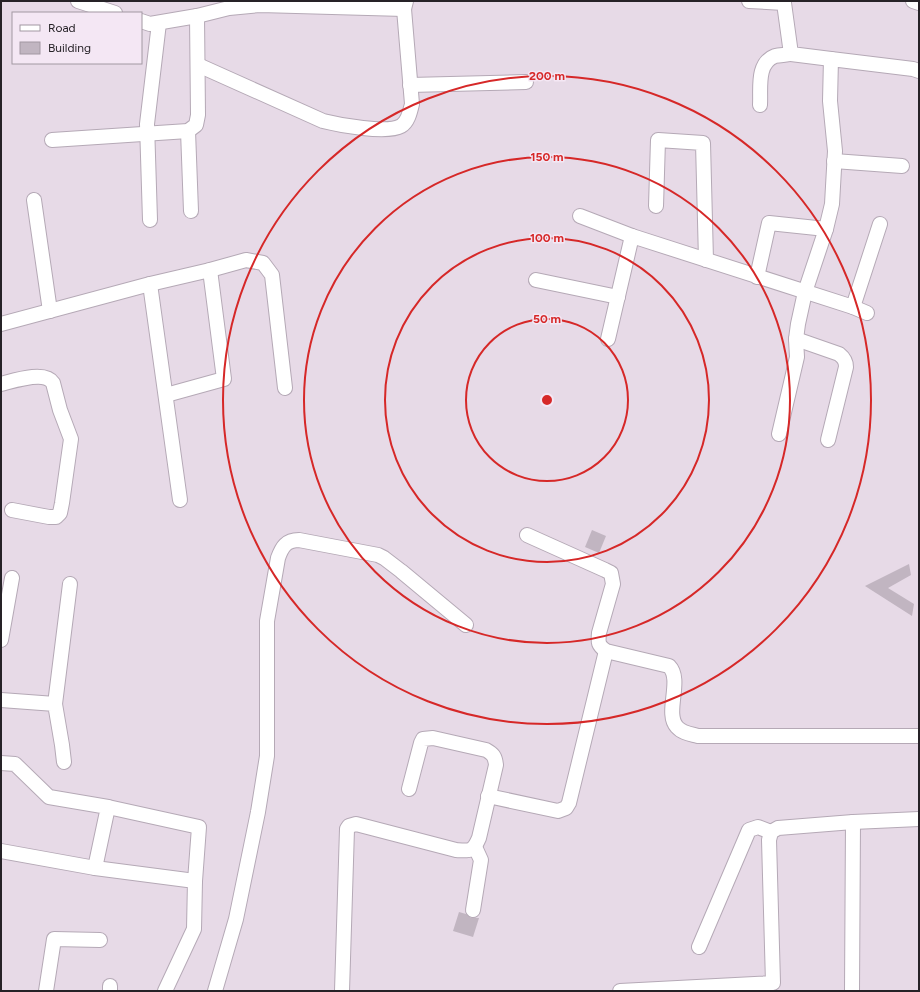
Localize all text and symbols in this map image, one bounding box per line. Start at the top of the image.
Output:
legend [12,12,142,64]
text: Road [48,21,76,35]
text: Building [48,41,91,55]
text: 200 m [529,69,565,83]
text: 150 m [530,150,564,164]
text: 100 m [530,231,564,245]
text: 50 m [533,312,561,326]
centre of rings [540,393,554,407]

